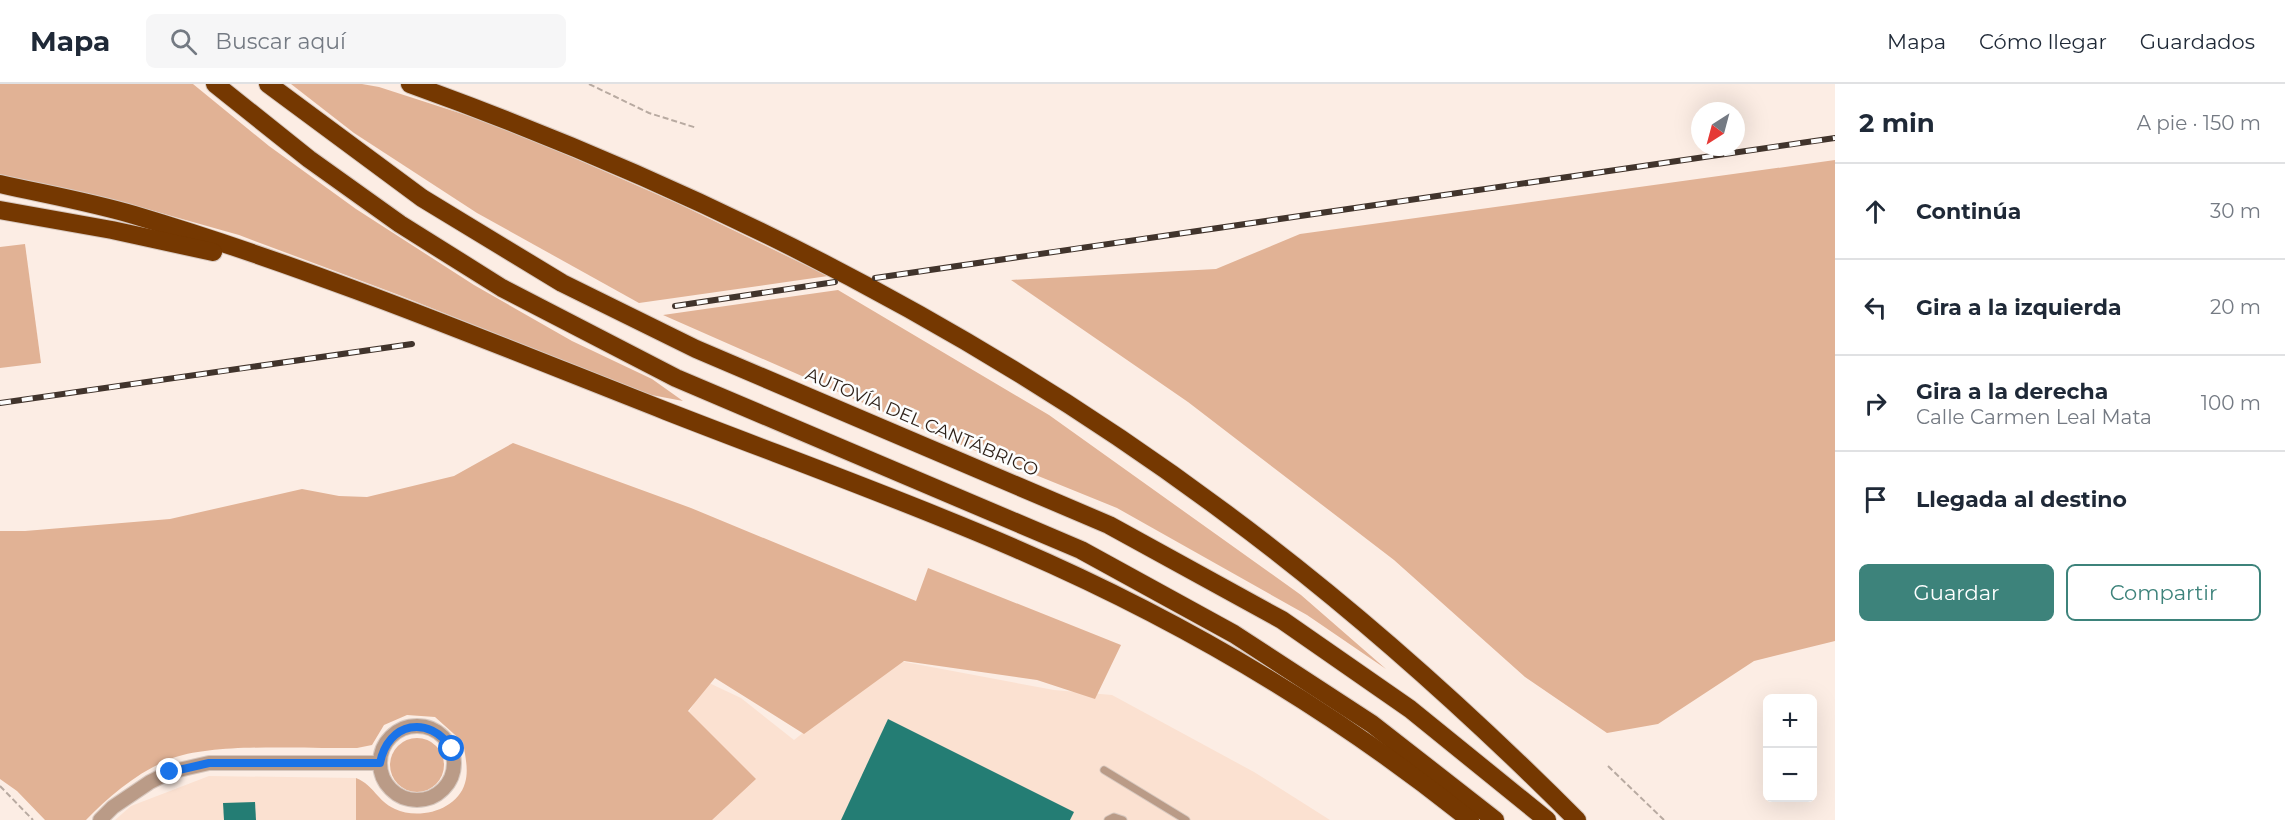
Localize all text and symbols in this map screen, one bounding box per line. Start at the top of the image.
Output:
search box [146,14,566,68]
text: Mapa [30,24,110,58]
icon: search [167,25,200,58]
text: Buscar aquí [215,28,346,55]
text: Mapa [1887,29,1946,54]
text: Cómo llegar [1979,29,2107,54]
text: Guardados [2140,29,2255,54]
north arrow [1691,102,1745,156]
text: 2 min [1859,107,1935,139]
text: A pie · 150 m [2137,111,2261,135]
icon: ahead [1859,195,1892,228]
text: Continúa [1916,198,2021,225]
text: 30 m [2210,199,2261,223]
icon: left [1859,291,1892,324]
text: Gira a la izquierda [1916,294,2122,321]
text: 20 m [2210,295,2261,319]
street label: AUTOVÍA DEL CANTÁBRICO [802,363,1042,481]
text: Gira a la derecha [1916,378,2108,405]
icon: right [1859,387,1892,420]
text: 100 m [2201,391,2261,415]
text: Calle Carmen Leal Mata [1916,405,2152,429]
icon: arrive [1859,483,1892,516]
text: Llegada al destino [1916,486,2127,513]
button: Guardar [1859,564,2054,621]
button: Compartir [2066,564,2261,621]
map controls [1763,694,1817,802]
button: + [1763,694,1817,748]
route start [438,735,464,761]
button: − [1763,748,1817,802]
route end [156,758,182,784]

